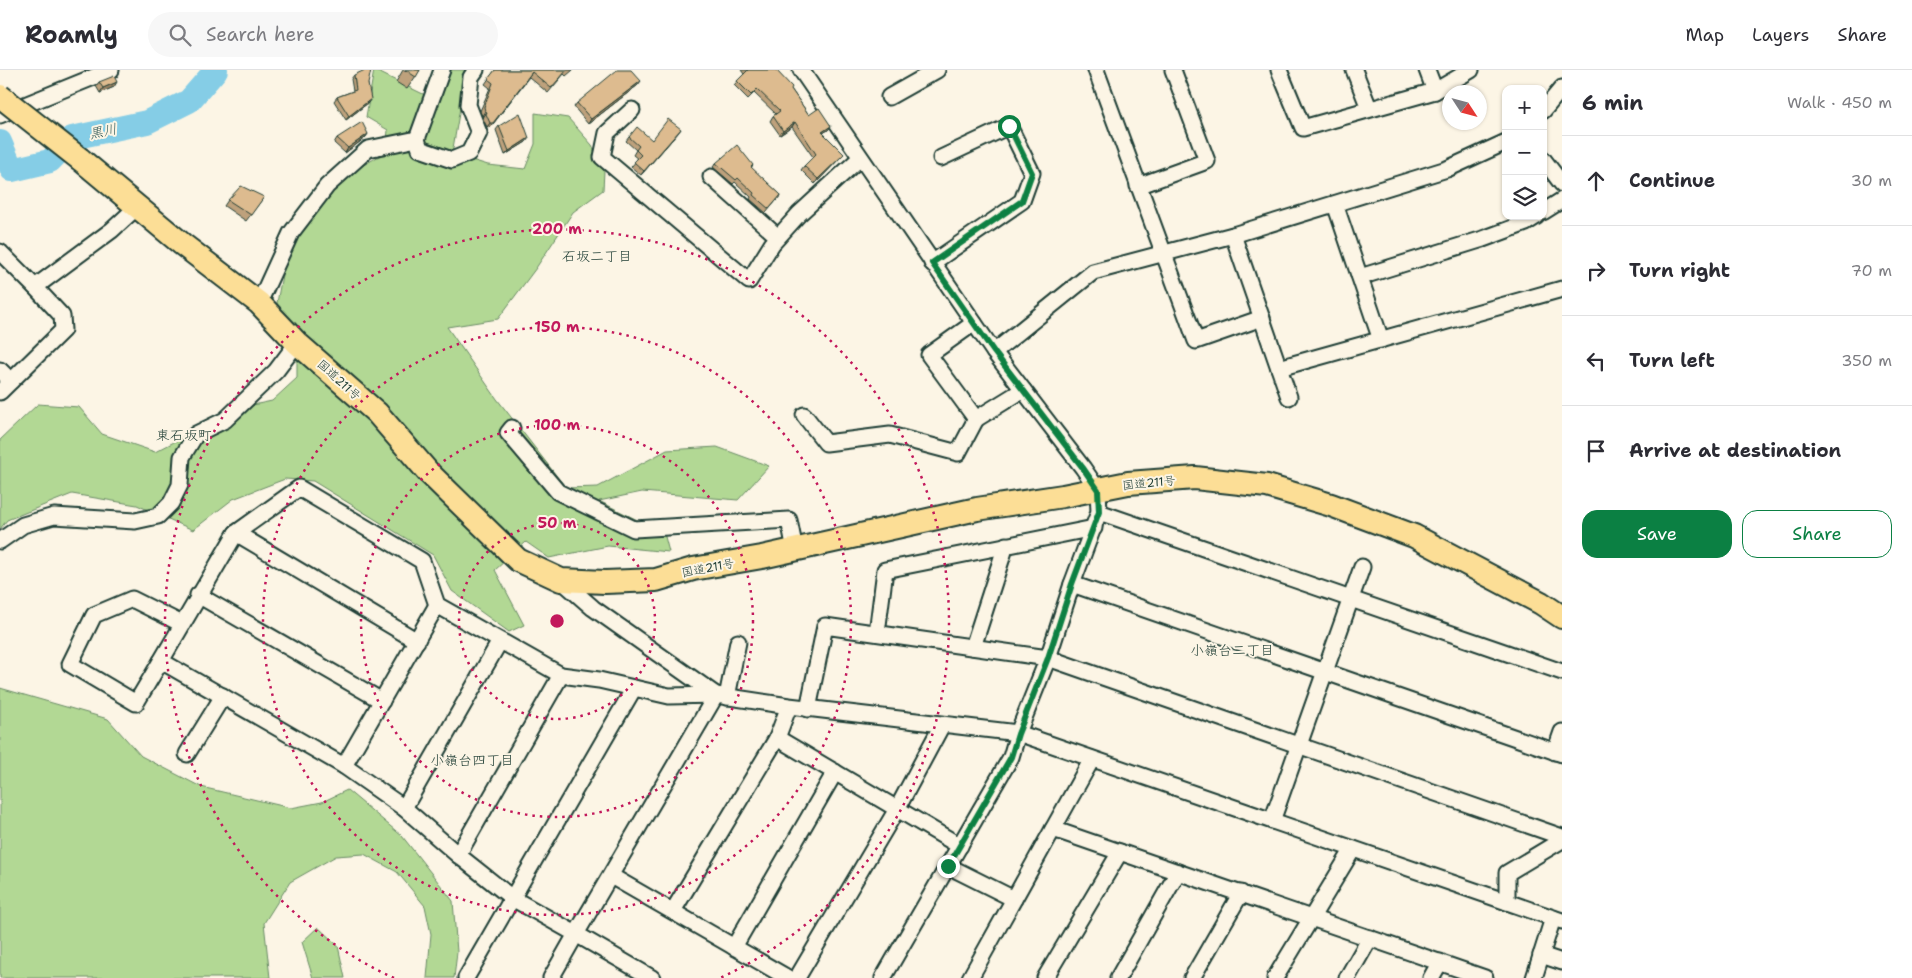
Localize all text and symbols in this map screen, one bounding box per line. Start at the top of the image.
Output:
search box [148,12,498,57]
text: Roamly [25,19,118,51]
icon: search [166,21,194,49]
text: Search here [206,22,315,47]
text: Map [1686,23,1724,47]
text: Layers [1752,23,1809,47]
text: Share [1837,23,1887,47]
north arrow [1442,85,1487,130]
map controls [1502,85,1547,220]
button: + [1502,85,1547,130]
text: 6 min [1582,89,1643,117]
text: Walk · 450 m [1787,92,1892,113]
route start [998,115,1021,138]
water label: 黒川 [87,119,119,143]
button: − [1502,130,1547,175]
icon: ahead [1582,167,1610,195]
text: Continue [1629,168,1715,193]
text: 30 m [1851,170,1892,191]
button: layers [1502,175,1547,220]
text: 200 m [532,219,582,239]
district label: 石坂二丁目 [562,247,632,265]
icon: right [1582,257,1610,285]
text: Turn right [1629,258,1730,283]
text: 70 m [1851,260,1892,281]
text: 150 m [534,317,580,337]
icon: left [1582,347,1610,375]
text: Turn left [1629,348,1715,373]
text: 350 m [1841,350,1892,371]
street label: 国道211号 [314,356,364,404]
text: 100 m [534,415,580,435]
district label: 東石坂町 [156,426,212,444]
icon: arrive [1582,437,1610,465]
text: Arrive at destination [1629,438,1841,463]
street label: 国道211号 [1122,472,1176,494]
button: Save [1582,510,1732,558]
button: Share [1742,510,1892,558]
text: 50 m [538,513,577,533]
street label: 国道211号 [680,555,736,581]
centre of rings [548,612,566,630]
district label: 小嶺台二丁目 [1190,641,1274,659]
district label: 小嶺台四丁目 [430,751,514,769]
route end [937,855,960,878]

